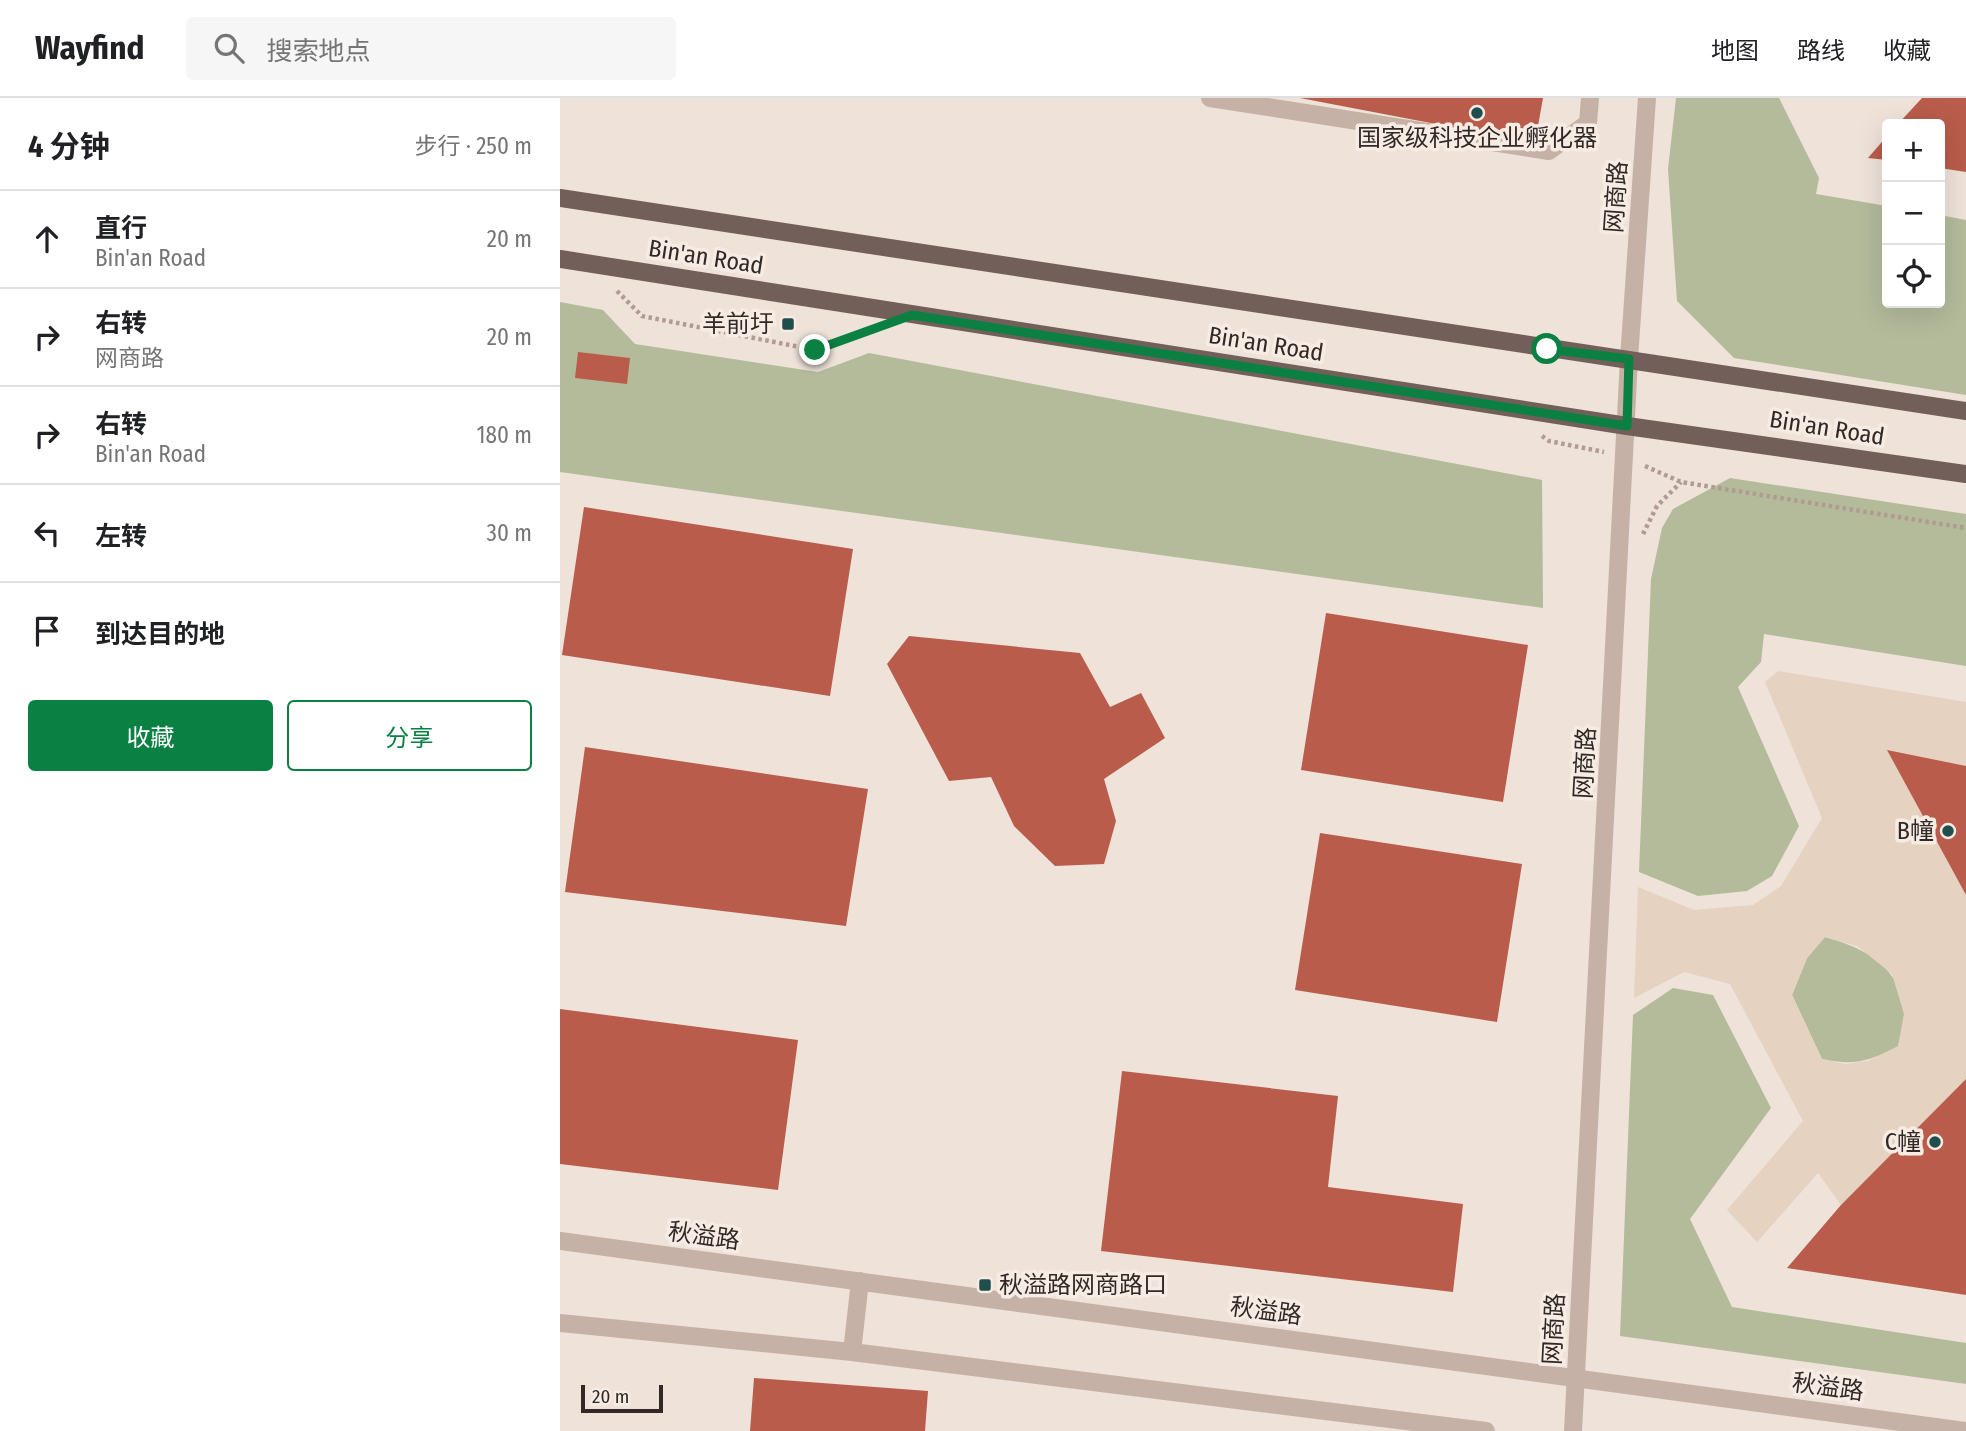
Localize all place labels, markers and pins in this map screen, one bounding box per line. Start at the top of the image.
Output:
marker: 国家级科技企业孵化器 [1469,105,1485,121]
place label: 国家级科技企业孵化器 [1357,124,1597,152]
place label: 羊前圩 [702,310,774,338]
marker: 羊前圩 [780,316,796,332]
place label: B幢 [1897,817,1934,845]
marker: B幢 [1940,823,1956,839]
place label: C幢 [1885,1128,1921,1156]
marker: C幢 [1927,1134,1943,1150]
place label: 秋溢路网商路口 [999,1271,1167,1299]
marker: 秋溢路网商路口 [977,1277,993,1293]

